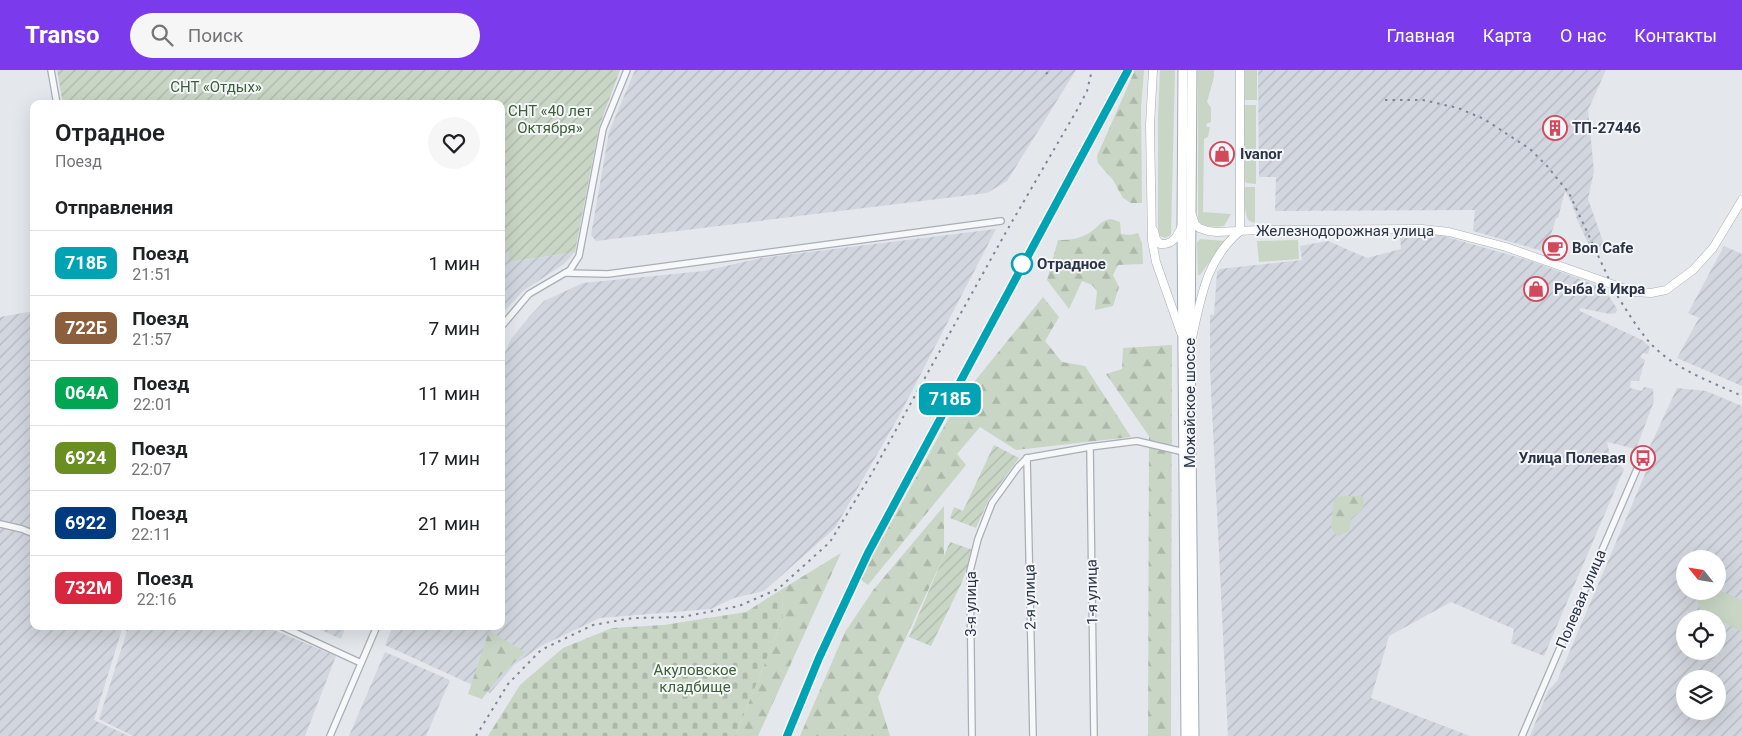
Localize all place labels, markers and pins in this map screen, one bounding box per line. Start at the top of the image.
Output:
building icon: ТП-27446 [1542,115,1568,141]
place label: ТП-27446 [1572,119,1641,137]
shop icon: Ivanor [1209,141,1235,167]
place label: Ivanor [1240,145,1283,163]
cafe icon: Bon Cafe [1542,235,1568,261]
place label: Bon Cafe [1572,239,1633,257]
marker: Отрадное [1011,253,1033,275]
place label: Отрадное [1037,255,1106,273]
shop icon: Рыба & Икра [1523,276,1549,302]
place label: Рыба & Икра [1554,280,1645,298]
bus stop icon: Улица Полевая [1630,445,1656,471]
place label: Улица Полевая [1519,449,1626,467]

